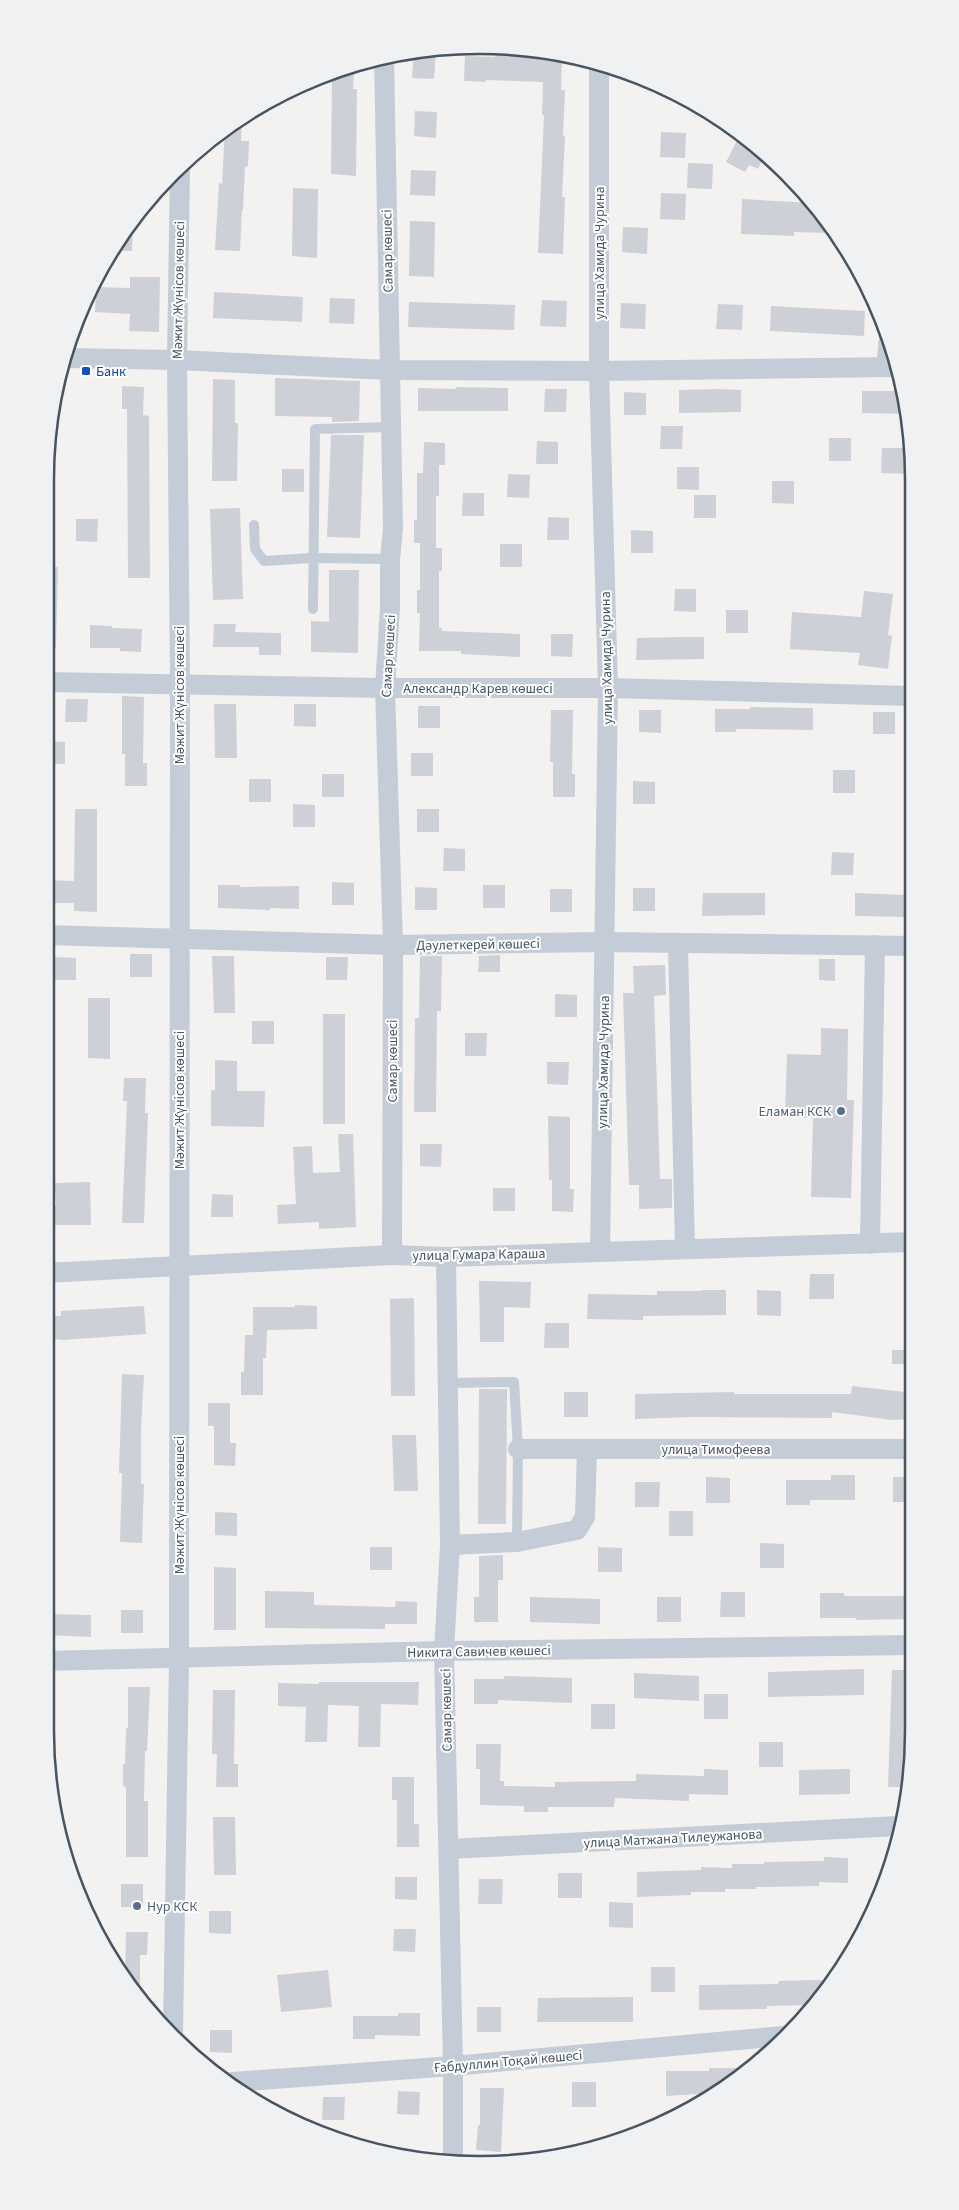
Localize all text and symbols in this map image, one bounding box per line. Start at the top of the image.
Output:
street label: улица Хамида Чурина [590,186,610,320]
street label: Самар көшесі [377,209,399,293]
street label: Мәжит Жүнісов көшесі [168,221,190,359]
place label: Банк [96,362,126,382]
marker: Банк [80,365,92,377]
street label: улица Хамида Чурина [596,591,618,725]
street label: Самар көшесі [377,614,401,698]
street label: Мәжит Жүнісов көшесі [170,626,190,764]
street label: Александр Карев көшесі [403,679,553,699]
street label: Дәулеткерей көшесі [416,934,540,956]
street label: улица Хамида Чурина [593,995,615,1129]
street label: Самар көшесі [383,1019,403,1103]
street label: Мәжит Жүнісов көшесі [170,1031,190,1169]
place label: Еламан КСК [758,1102,832,1122]
marker: Еламан КСК [835,1105,847,1117]
street label: улица Гумара Караша [412,1244,546,1266]
street label: Мәжит Жүнісов көшесі [170,1436,190,1574]
street label: улица Тимофеева [661,1440,771,1460]
street label: Никита Савичев көшесі [407,1641,551,1663]
street label: Самар көшесі [436,1668,458,1752]
street label: улица Матжана Тилеужанова [583,1824,763,1854]
place label: Нур КСК [147,1897,198,1917]
marker: Нур КСК [131,1900,143,1912]
street label: Ғабдуллин Тоқай көшесі [433,2046,583,2078]

